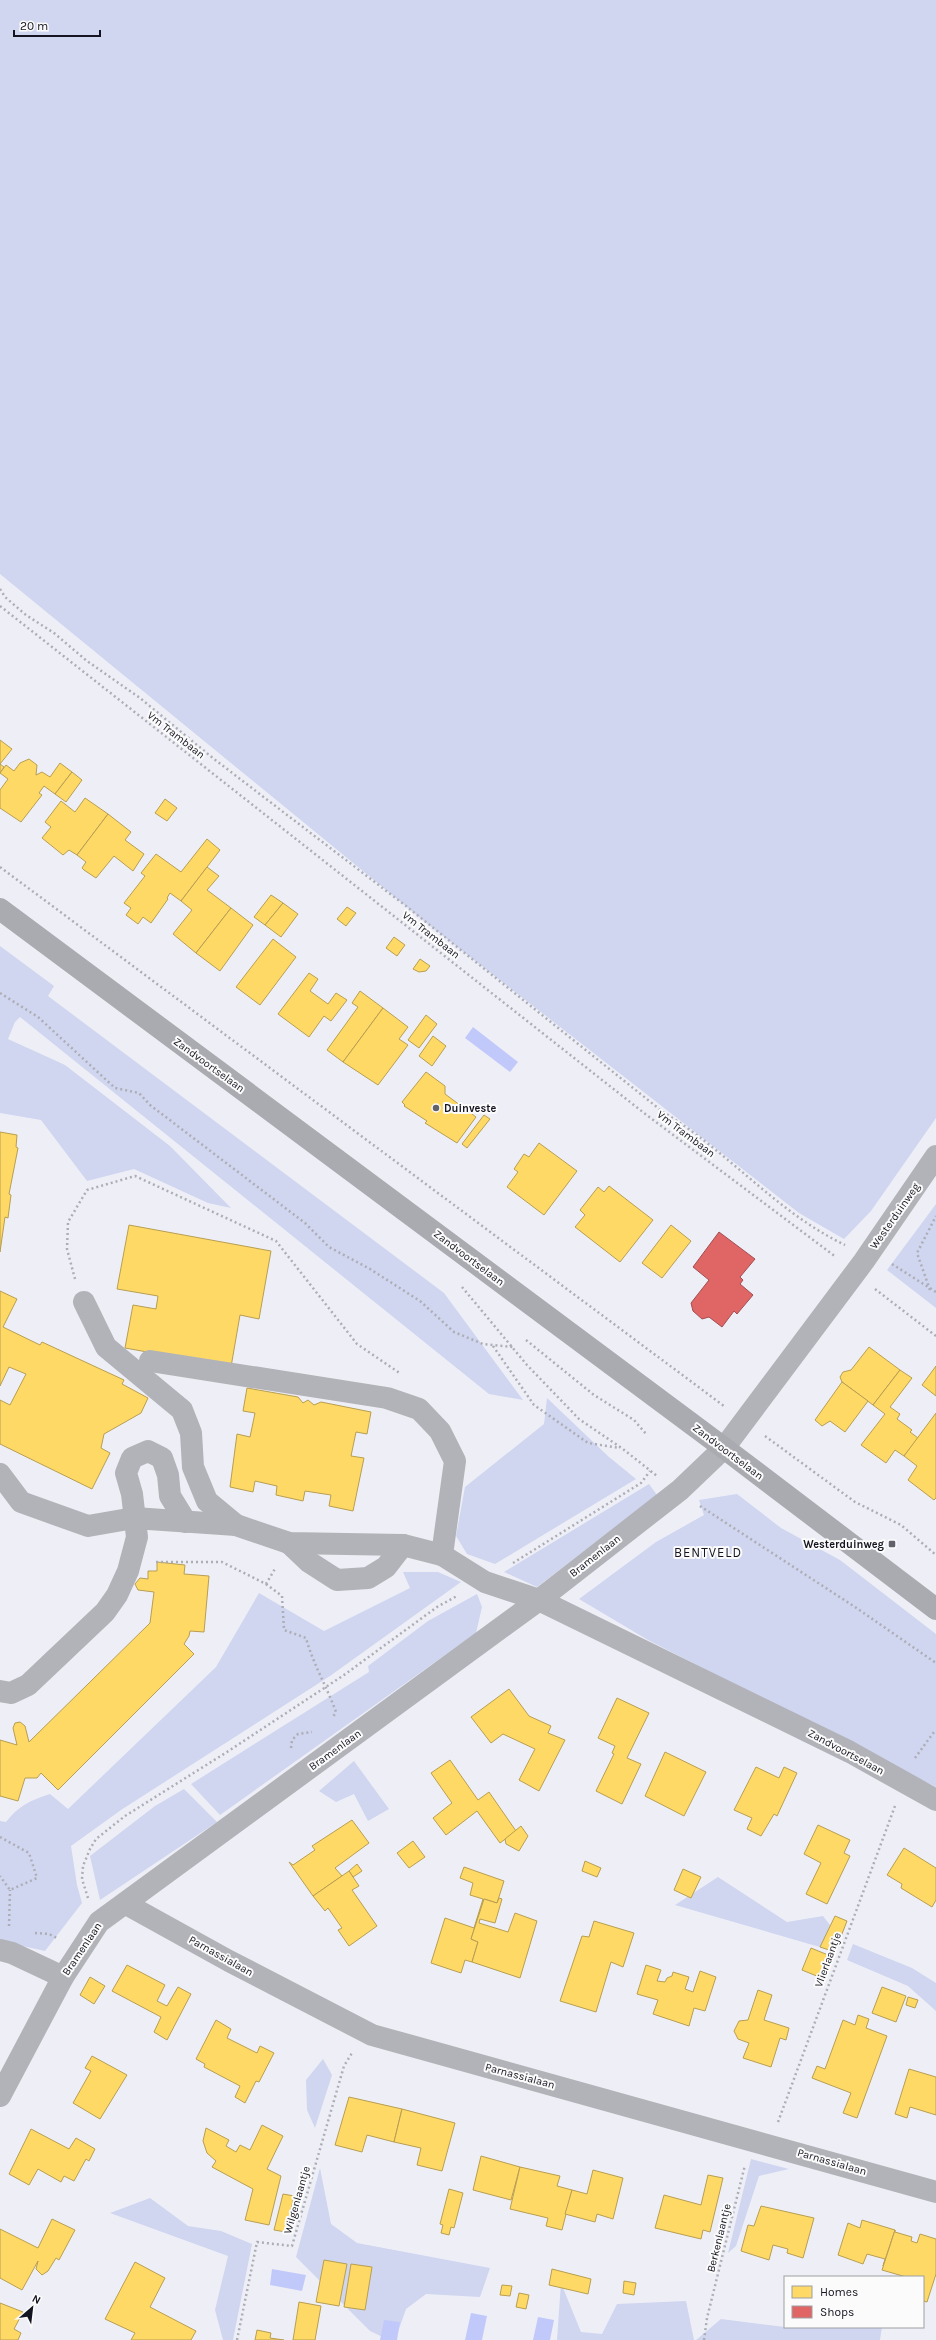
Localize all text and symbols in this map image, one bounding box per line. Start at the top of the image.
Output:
scale bar [14,12,100,38]
text: 20 m [20,19,48,33]
street label: Vm Trambaan [145,709,207,761]
street label: Vm Trambaan [400,909,462,961]
street label: Zandvoortselaan [171,1035,247,1095]
place label: Duinveste [444,1102,497,1115]
marker: Duinveste [431,1103,441,1113]
street label: Vm Trambaan [654,1108,718,1160]
street label: Westerduinweg [867,1180,923,1252]
street label: Zandvoortselaan [431,1227,507,1289]
street label: Zandvoortselaan [690,1421,766,1483]
street label: Bramenlaan [567,1532,623,1580]
place label: Westerduinweg [803,1538,885,1551]
marker: Westerduinweg [887,1539,897,1549]
district label: BENTVELD [674,1545,742,1560]
street label: Zandvoortselaan [806,1726,886,1778]
street label: Bramenlaan [306,1727,364,1773]
street label: Bramenlaan [59,1920,105,1978]
street label: Vlierlaantje [812,1931,844,1989]
street label: Parnassialaan [187,1933,255,1979]
street label: Parnassialaan [484,2060,556,2092]
street label: Parnassialaan [796,2146,868,2178]
street label: Wilgenlaantje [281,2164,313,2235]
street label: Berkenlaantje [704,2202,734,2274]
legend [784,2276,924,2328]
text: Homes [820,2285,858,2299]
north arrow [12,2288,52,2328]
text: N [30,2292,43,2307]
text: Shops [820,2305,854,2319]

